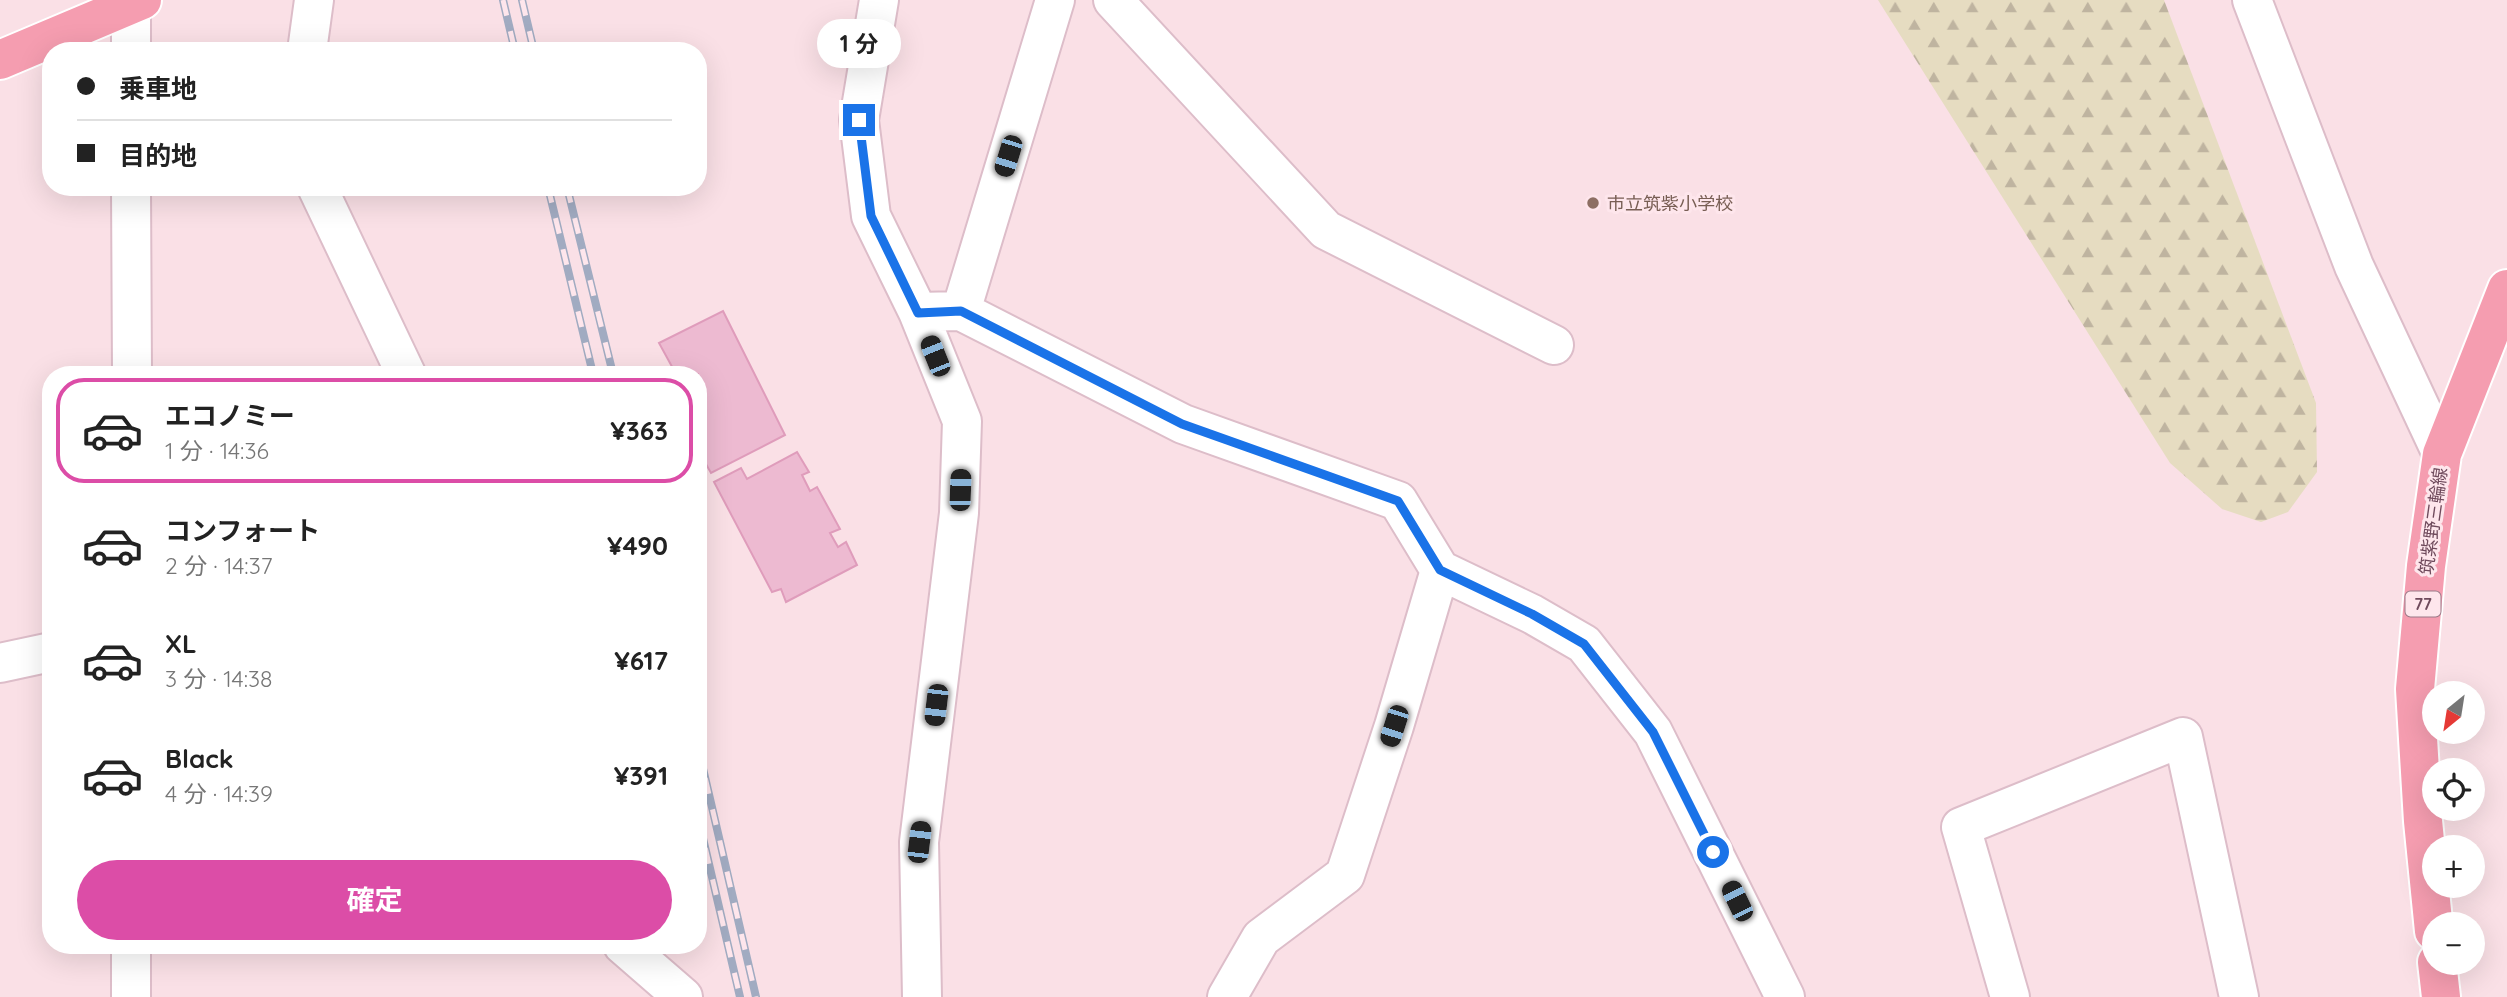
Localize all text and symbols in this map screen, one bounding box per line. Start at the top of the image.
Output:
callout: 1 分 [817,18,901,68]
text: 1 分 [840,29,878,58]
text: 乗車地 [119,72,197,105]
route end [843,104,875,136]
car [992,133,1025,179]
text: 目的地 [119,139,197,172]
place label: 市立筑紫小学校 [1607,192,1733,215]
marker: 市立筑紫小学校 [1585,195,1601,211]
car [918,333,953,379]
icon: car [81,399,144,462]
text: エコノミー [165,399,295,432]
text: ¥363 [610,414,668,447]
text: 1 分 · 14:36 [165,436,269,465]
street label: 筑紫野三輪線 [2414,466,2452,576]
car [949,469,972,511]
icon: car [81,514,144,577]
text: コンフォート [165,514,320,547]
text: ¥490 [607,529,668,562]
text: 2 分 · 14:37 [165,551,273,580]
road number: 77 [2406,592,2440,617]
text: XL [165,627,197,660]
icon: car [81,629,144,692]
text: ¥617 [614,644,668,677]
text: 3 分 · 14:38 [165,664,272,693]
north arrow [2422,681,2485,744]
map controls [2422,681,2485,975]
car [924,683,949,727]
car [1378,703,1411,749]
text: Black [165,742,234,775]
icon: car [81,744,144,807]
button: locate [2422,758,2485,821]
text: ¥391 [614,759,668,792]
text: 4 分 · 14:39 [165,779,273,808]
car [907,820,932,864]
button: + [2422,835,2485,898]
route start [1697,836,1729,868]
button: 確定 [77,860,672,940]
car [1719,878,1756,924]
button: − [2422,912,2485,975]

